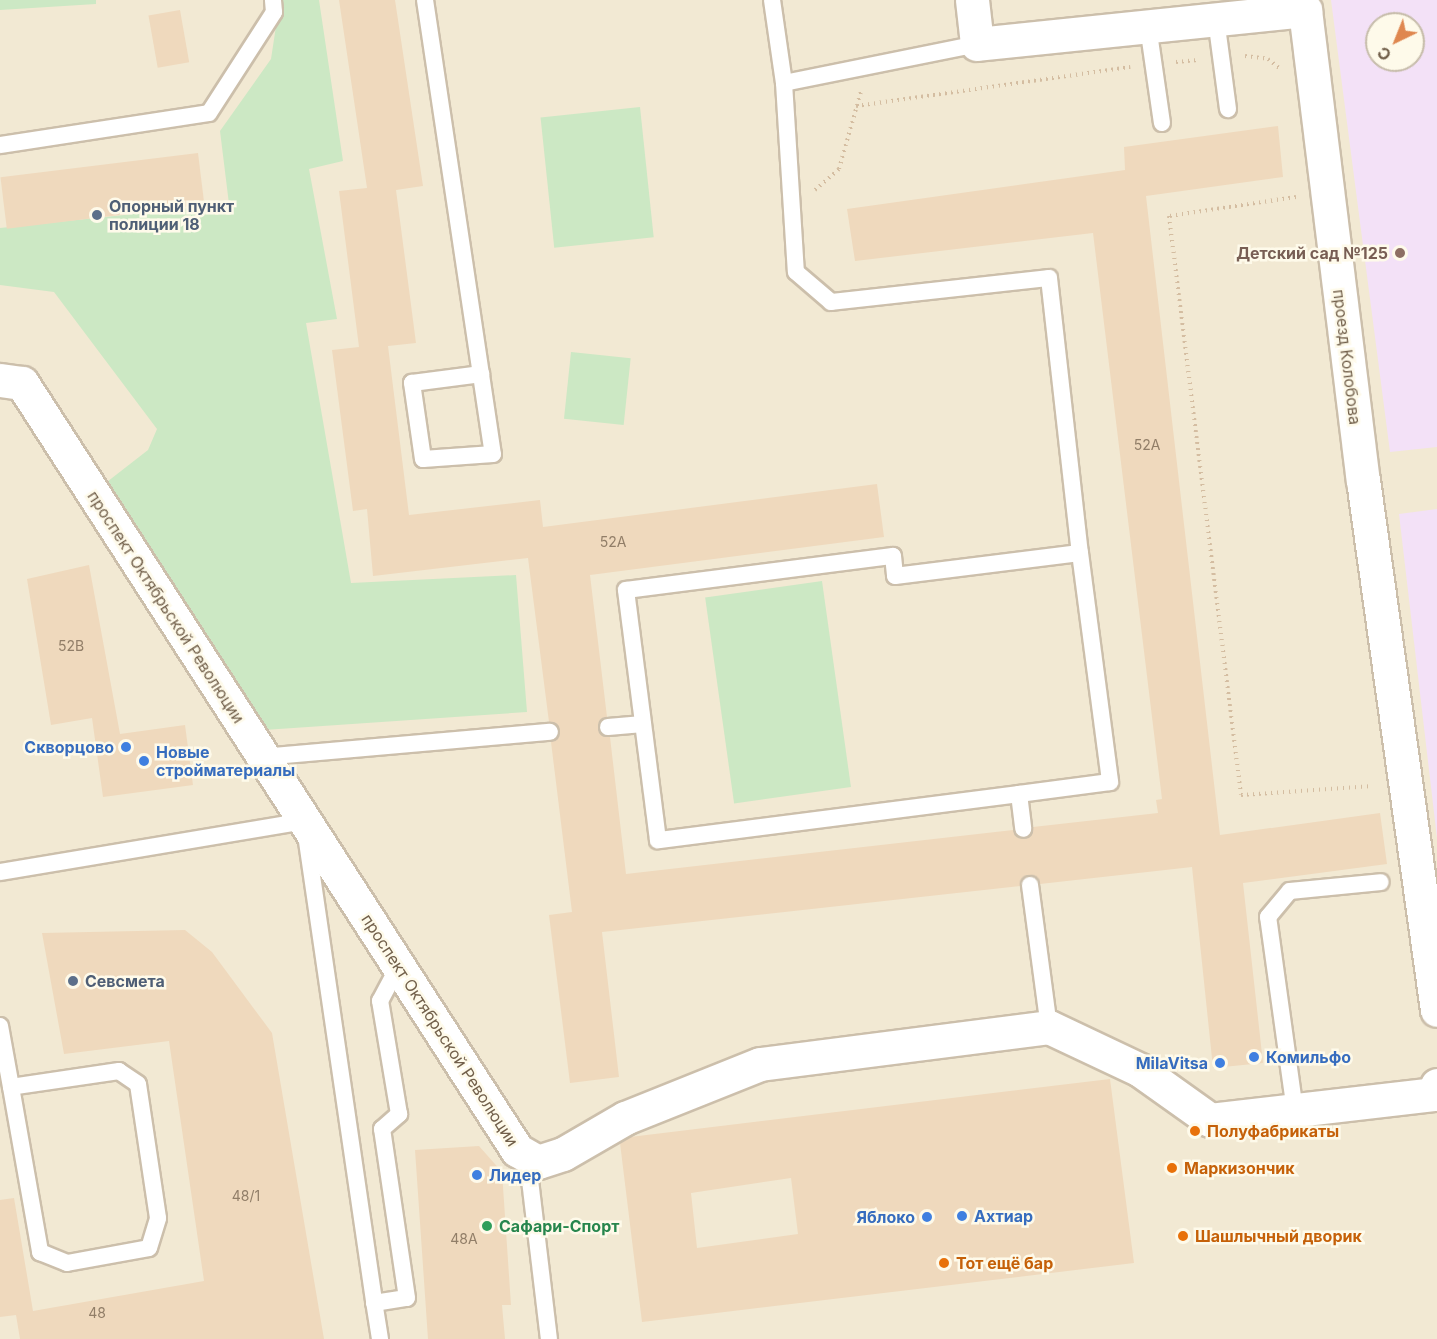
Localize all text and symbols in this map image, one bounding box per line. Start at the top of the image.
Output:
north arrow [1365,12,1425,72]
text: С [1373,42,1395,65]
place label: Опорный пункт полиции 18 [109,196,234,234]
marker: Опорный пункт полиции 18 [90,208,104,222]
place label: Детский сад №125 [1236,243,1388,263]
marker: Детский сад №125 [1393,246,1407,260]
street label: проезд Колобова [1329,288,1365,426]
house number: 52А [1134,437,1160,453]
street label: проспект Октябрьской Революции [84,487,248,727]
house number: 52А [600,534,626,550]
house number: 52В [58,638,84,654]
place label: Скворцово [24,737,114,757]
marker: Скворцово [119,740,133,754]
place label: Новые стройматериалы [156,742,295,780]
marker: Новые стройматериалы [137,754,151,768]
street label: проспект Октябрьской Революции [358,910,522,1150]
place label: Севсмета [85,971,165,991]
marker: Севсмета [66,974,80,988]
place label: Комильфо [1266,1047,1351,1067]
marker: Комильфо [1247,1050,1261,1064]
place label: MilaVitsa [1136,1053,1208,1073]
marker: MilaVitsa [1213,1056,1227,1070]
place label: Полуфабрикаты [1207,1121,1339,1141]
marker: Полуфабрикаты [1188,1124,1202,1138]
place label: Маркизончик [1184,1158,1295,1178]
marker: Маркизончик [1165,1161,1179,1175]
place label: Лидер [489,1165,541,1185]
marker: Лидер [470,1168,484,1182]
house number: 48/1 [232,1188,260,1204]
place label: Ахтиар [974,1206,1033,1226]
place label: Яблоко [856,1207,915,1227]
marker: Ахтиар [955,1209,969,1223]
marker: Яблоко [920,1210,934,1224]
place label: Сафари-Спорт [499,1216,619,1236]
marker: Сафари-Спорт [480,1219,494,1233]
place label: Шашлычный дворик [1195,1226,1362,1246]
marker: Шашлычный дворик [1176,1229,1190,1243]
house number: 48А [450,1231,478,1247]
place label: Тот ещё бар [956,1253,1053,1273]
marker: Тот ещё бар [937,1256,951,1270]
house number: 48 [88,1305,106,1321]

